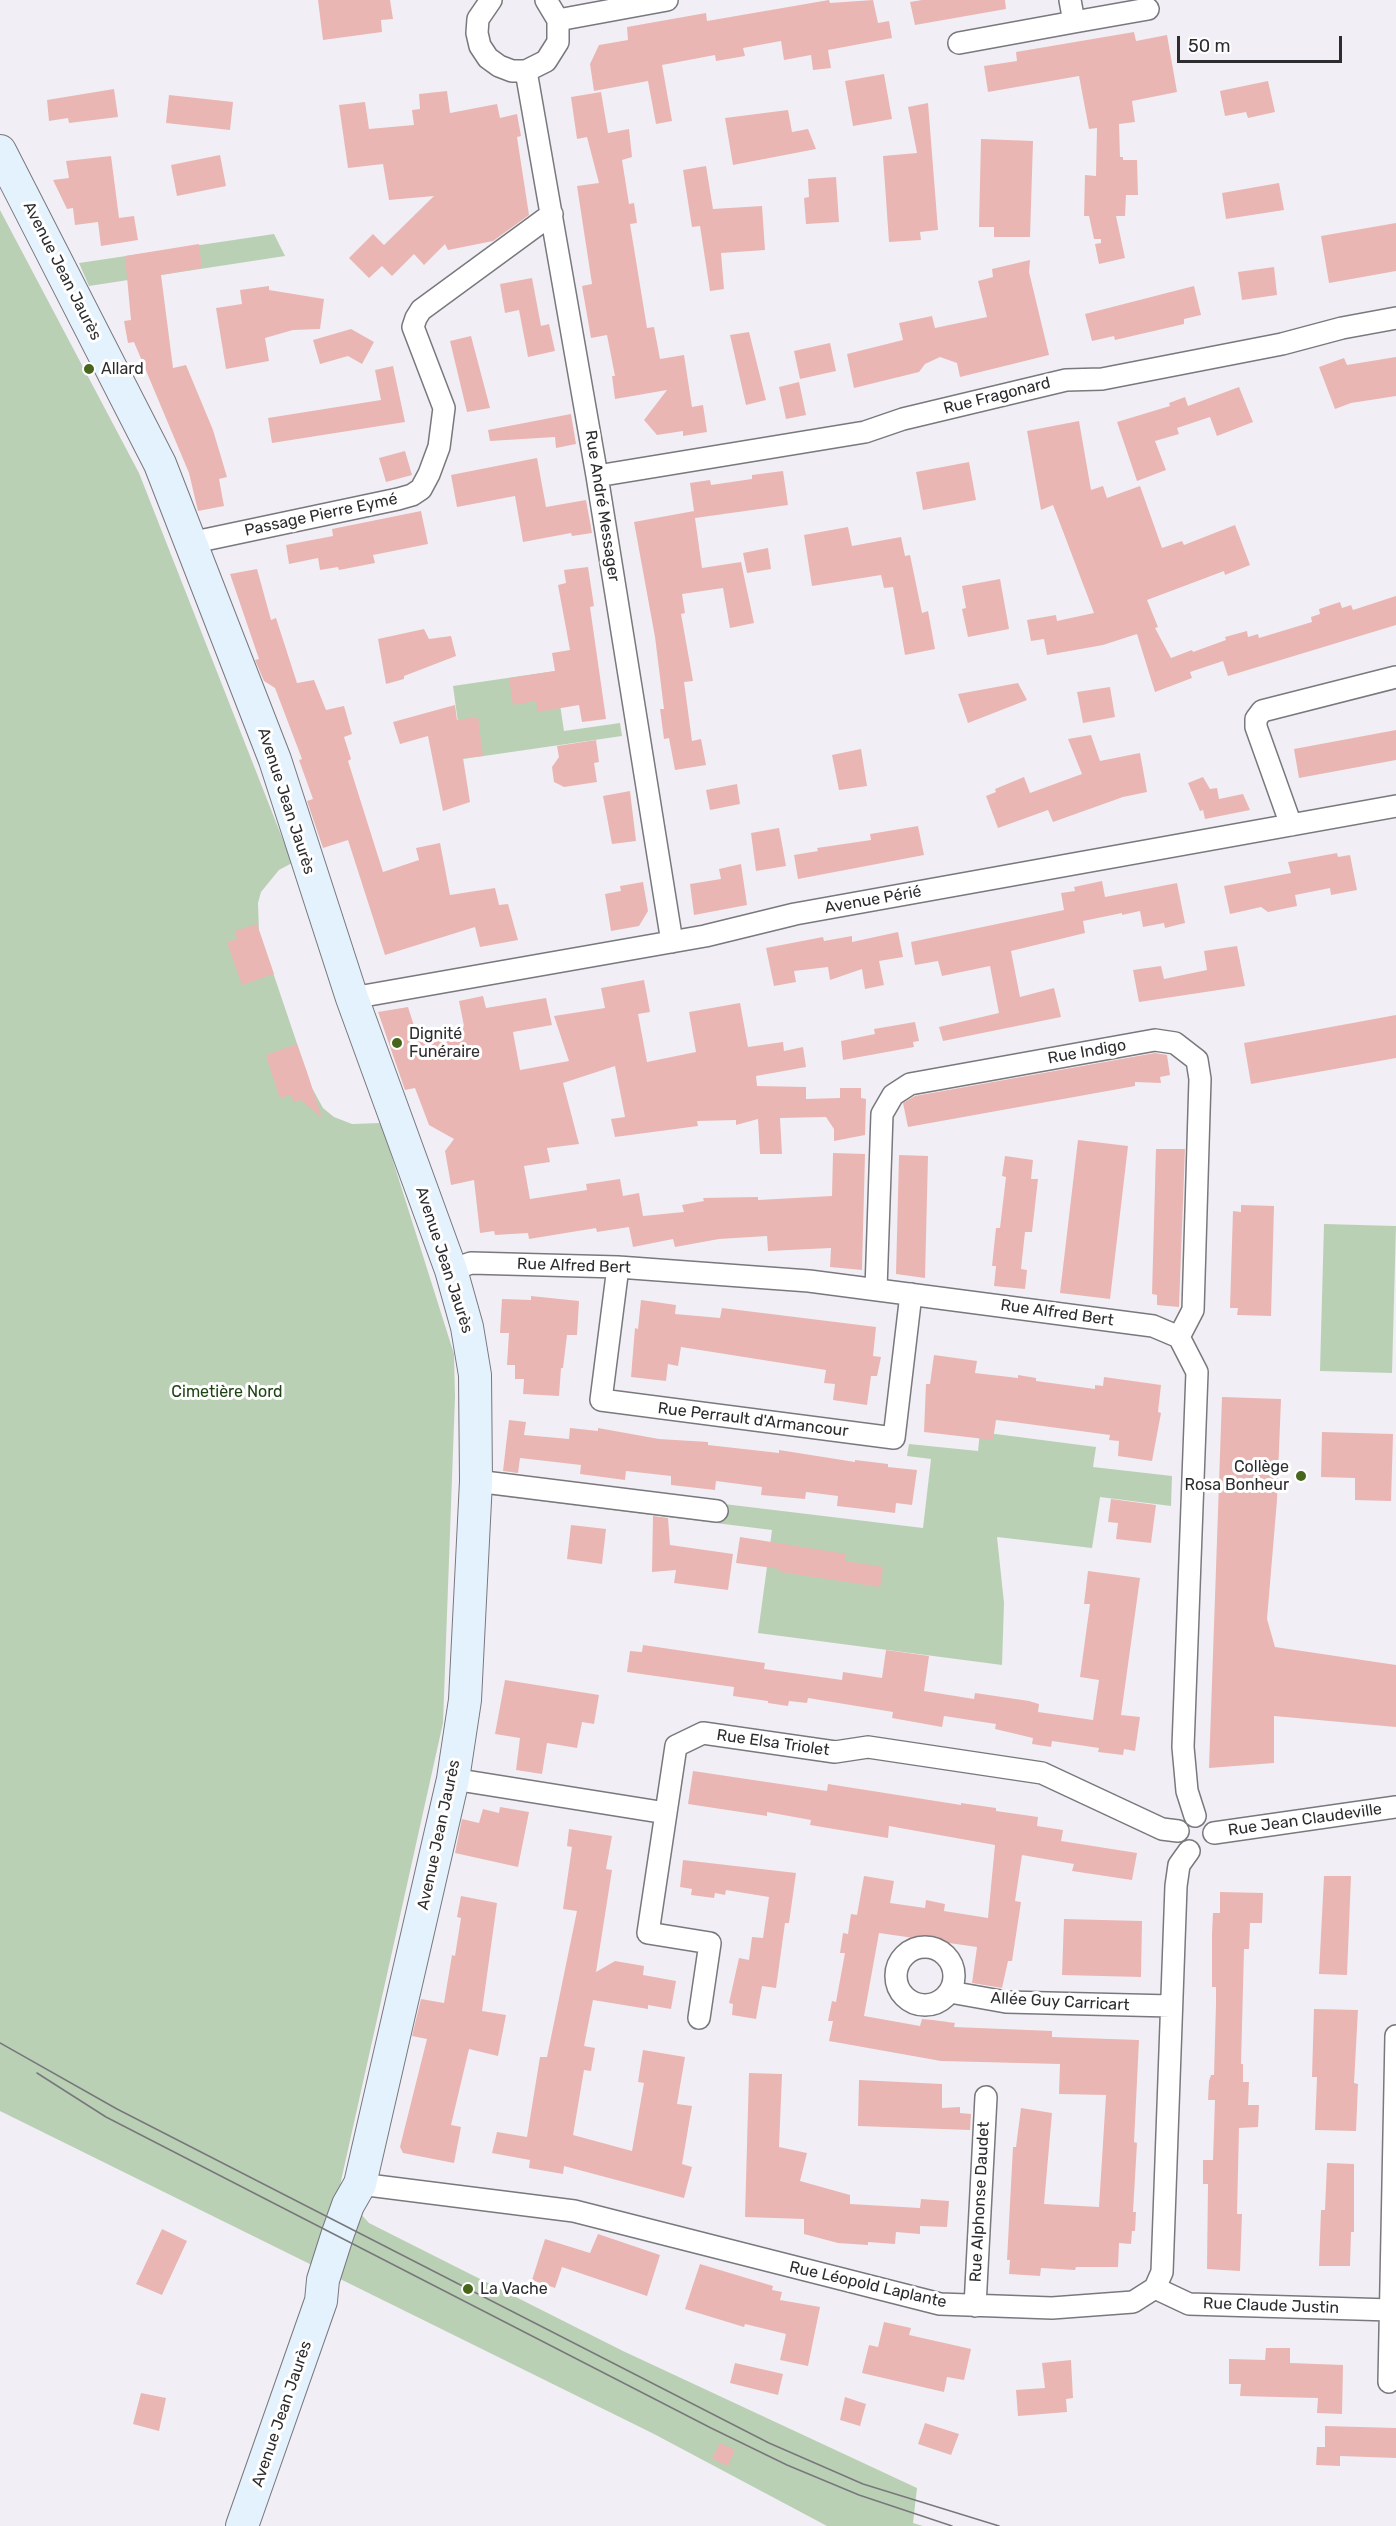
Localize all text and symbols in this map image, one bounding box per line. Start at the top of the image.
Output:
scale bar [1180,24,1345,62]
text: 50 m [1188,35,1231,57]
street label: Avenue Jean Jaurès [19,198,105,344]
place label: Allard [101,359,144,379]
marker: Allard [82,362,96,376]
street label: Rue Fragonard [942,373,1052,419]
street label: Rue André Messager [581,429,623,583]
street label: Passage Pierre Eymé [243,489,399,541]
street label: Avenue Jean Jaurès [253,725,319,877]
street label: Avenue Périé [823,882,923,918]
place label: Dignité Funéraire [409,1024,480,1062]
marker: Dignité Funéraire [390,1036,404,1050]
street label: Rue Indigo [1046,1036,1128,1068]
street label: Avenue Jean Jaurès [411,1184,477,1336]
street label: Rue Alfred Bert [517,1254,631,1278]
street label: Rue Alfred Bert [999,1296,1115,1330]
park label: Cimetière Nord [171,1382,283,1402]
street label: Rue Perrault d'Armancour [657,1399,849,1441]
place label: Collège Rosa Bonheur [1185,1457,1289,1495]
marker: Collège Rosa Bonheur [1294,1469,1308,1483]
street label: Rue Elsa Triolet [715,1726,831,1760]
street label: Avenue Jean Jaurès [414,1758,464,1912]
street label: Rue Jean Claudeville [1227,1800,1383,1840]
street label: Allée Guy Carricart [990,1989,1130,2015]
street label: Rue Alphonse Daudet [966,2121,994,2283]
street label: Rue Léopold Laplante [787,2258,949,2312]
place label: La Vache [480,2279,548,2299]
marker: La Vache [461,2282,475,2296]
street label: Rue Claude Justin [1203,2294,1339,2318]
street label: Avenue Jean Jaurès [248,2338,316,2490]

